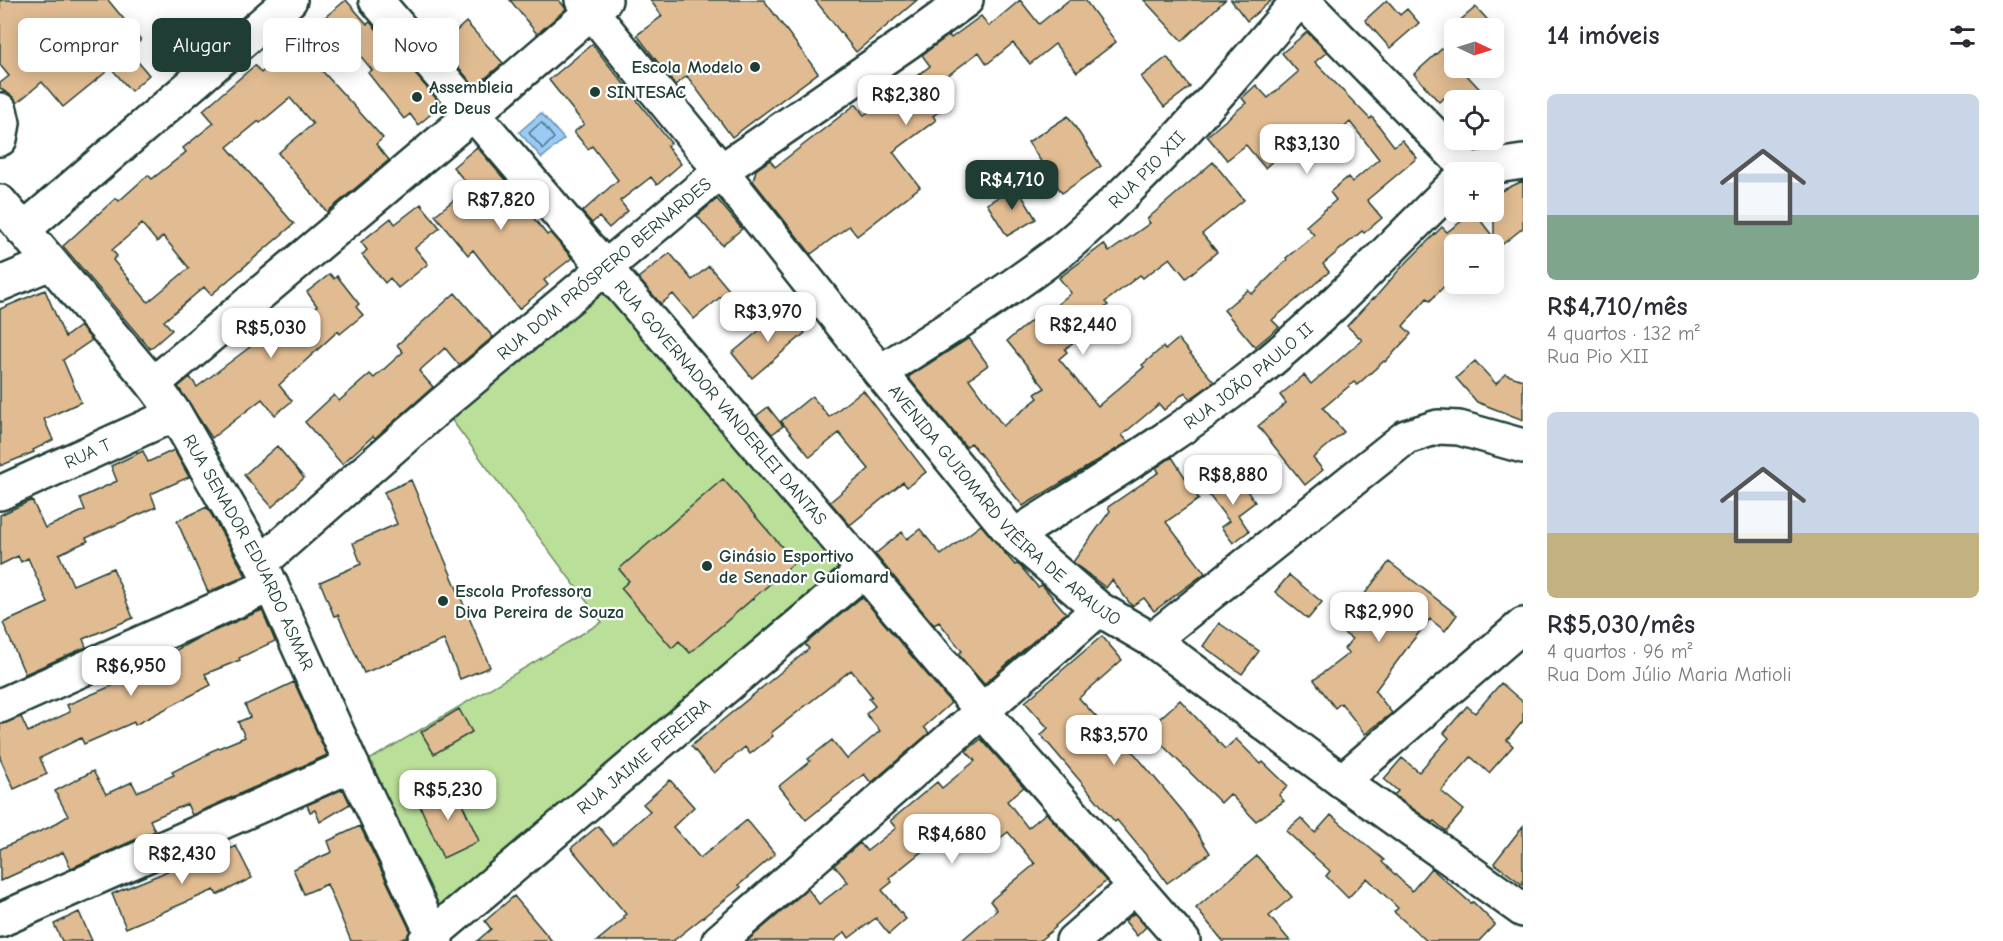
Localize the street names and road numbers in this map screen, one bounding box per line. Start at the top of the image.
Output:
street label: RUA PIO XII [1105,127,1190,213]
street label: RUA DOM PRÓSPERO BERNARDES [493,174,716,365]
street label: RUA GOVERNADOR VANDERLEI DANTAS [610,276,831,530]
street label: RUA JOÃO PAULO II [1180,318,1318,434]
street label: AVENIDA GUIOMARD VIÊIRA DE ARAUJO [884,381,1124,630]
street label: RUA SENADOR EDUARDO ASMAR [178,431,318,674]
street label: RUA T [61,434,115,474]
street label: RUA JAIME PEREIRA [573,695,715,819]

